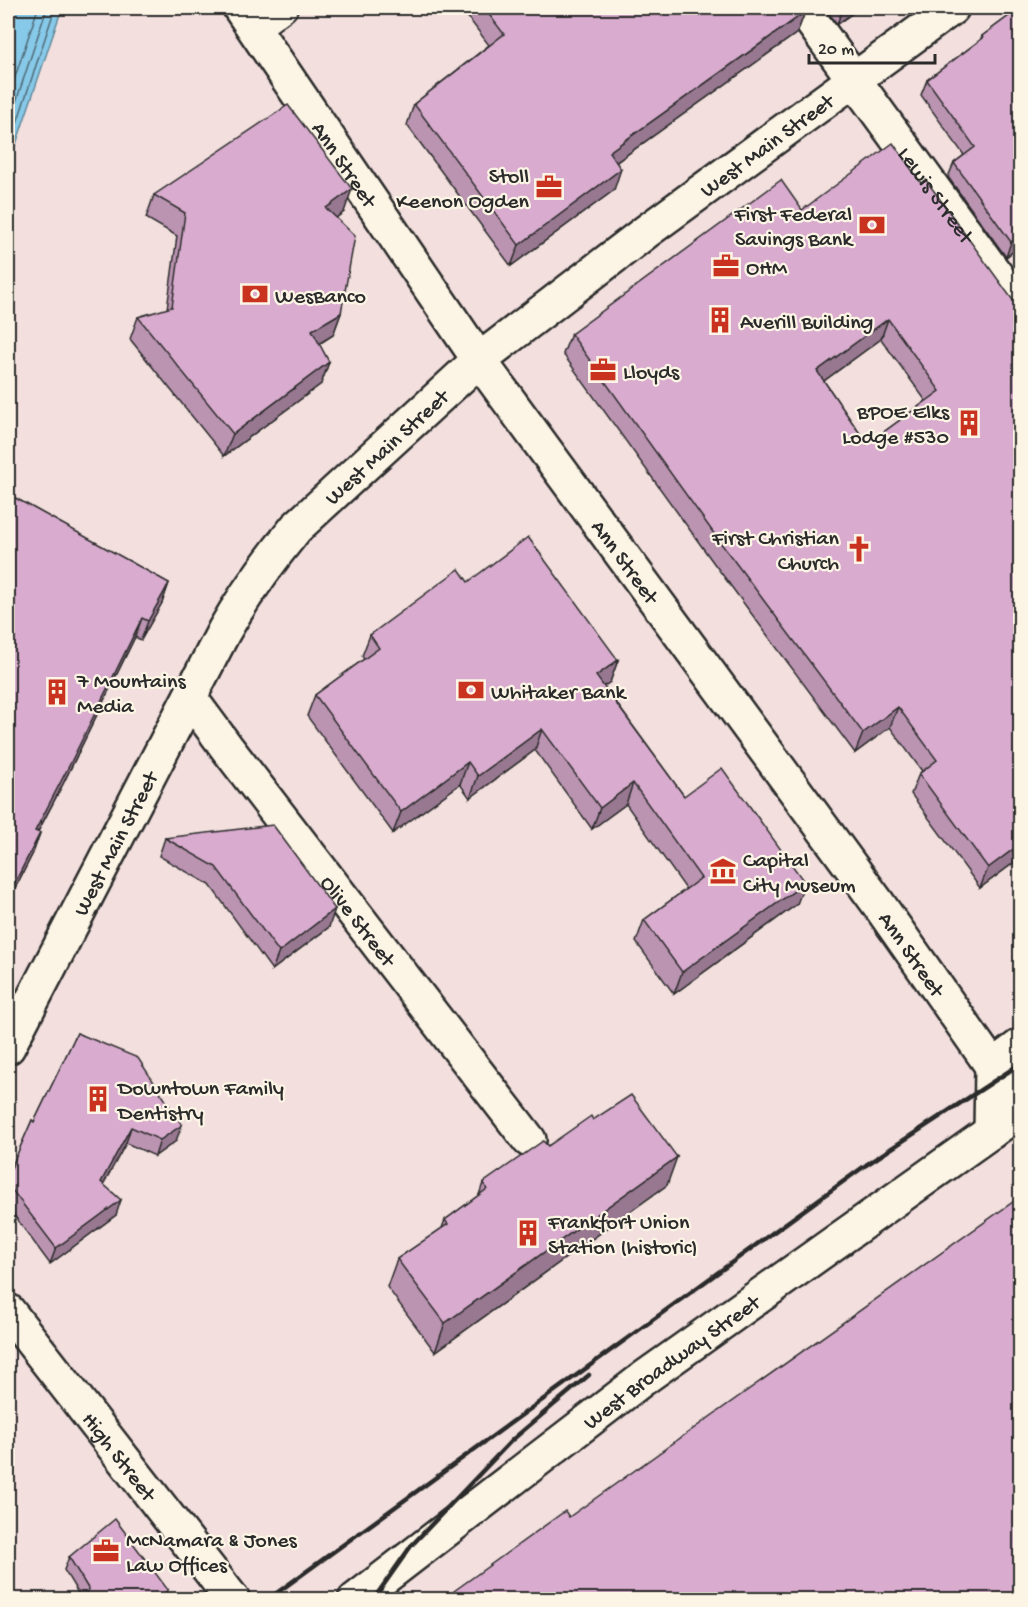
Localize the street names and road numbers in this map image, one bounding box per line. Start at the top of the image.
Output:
street label: West Main Street [696,89,842,205]
street label: Ann Street [304,118,382,215]
street label: Lewis Street [890,143,979,252]
street label: West Main Street [321,384,457,512]
street label: Ann Street [584,516,664,612]
street label: West Main Street [69,766,167,921]
street label: Olive Street [313,872,401,974]
street label: Ann Street [871,908,950,1005]
street label: West Broadway Street [580,1290,768,1437]
street label: High Street [75,1408,161,1509]

